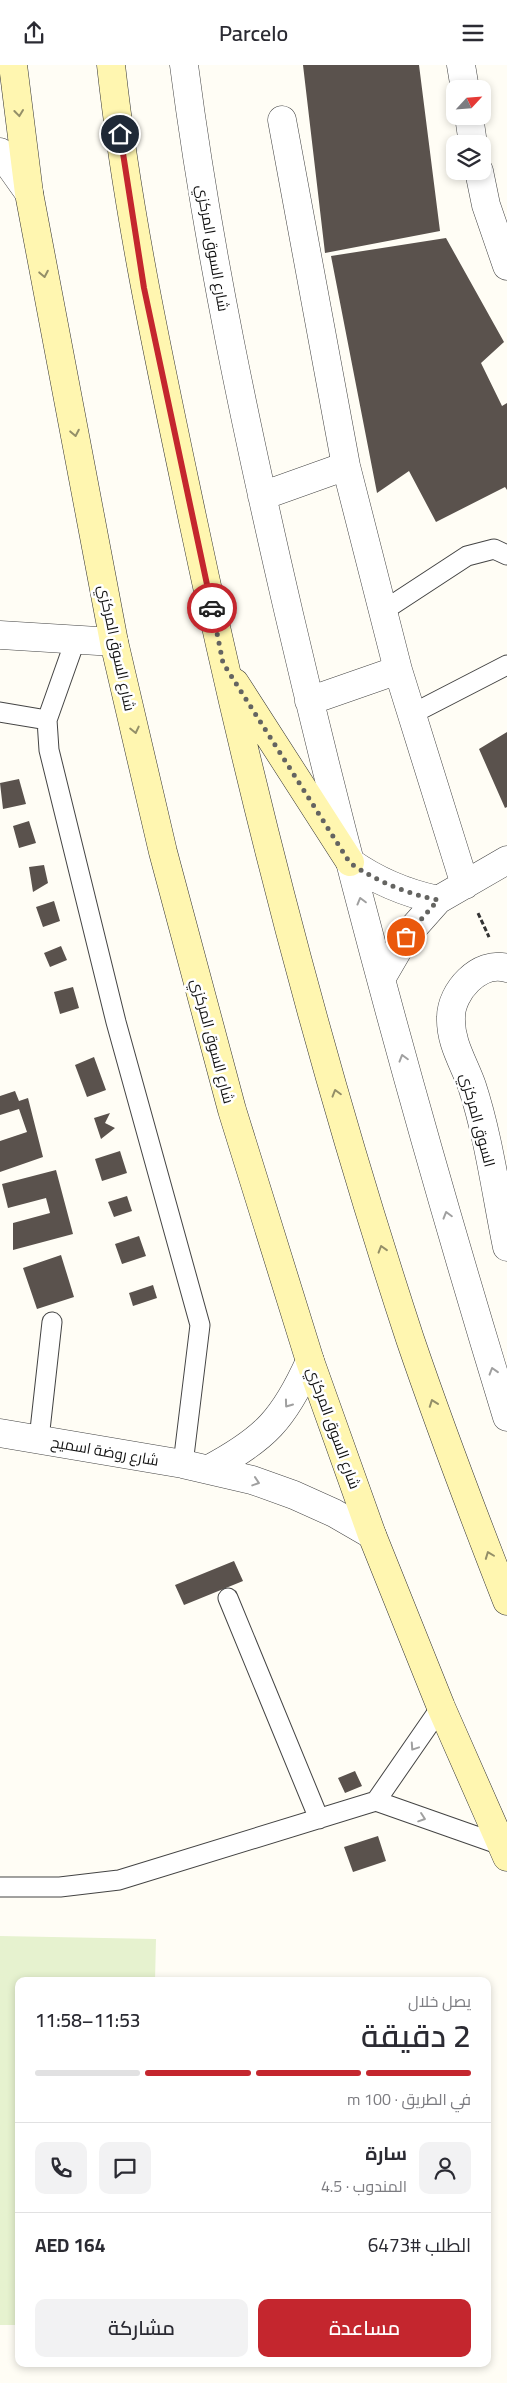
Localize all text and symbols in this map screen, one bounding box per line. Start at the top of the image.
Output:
text: Parcelo [219,12,288,54]
icon: share [20,19,48,47]
icon: menu [459,19,487,47]
north arrow [446,80,491,125]
map controls [446,80,491,180]
one-way arrow [13,110,24,118]
pin [99,113,141,155]
icon: home [106,120,134,148]
button: layers [446,135,491,180]
street label: شارع السوق المركزي [188,182,238,314]
one-way arrow [39,269,49,278]
one-way arrow [69,429,79,438]
street label: شارع السوق المركزي [89,582,145,714]
courier [187,583,237,633]
icon: car [198,594,226,622]
one-way arrow [129,725,140,734]
one-way arrow [356,897,367,906]
pin [385,916,427,958]
icon: bag [392,923,420,951]
street label: شارع السوق المركزي [182,975,244,1107]
one-way arrow [399,1055,409,1063]
street label: السوق المركزي [452,1070,504,1170]
one-way arrow [331,1088,342,1097]
one-way arrow [443,1211,453,1219]
one-way arrow [378,1245,388,1253]
street label: شارع السوق المركزي [298,1363,370,1493]
one-way arrow [488,1367,498,1375]
one-way arrow [286,1398,294,1407]
one-way arrow [429,1399,439,1408]
street label: شارع روضة اسميح [49,1427,161,1475]
one-way arrow [251,1476,260,1486]
one-way arrow [485,1552,495,1560]
one-way arrow [411,1741,420,1751]
one-way arrow [418,1812,426,1822]
text: يصل خلال [408,1986,471,2016]
text: 11:53–11:58 [35,2002,140,2038]
text: 2 دقيقة [361,2005,471,2065]
text: في الطريق · 100 m [347,2084,471,2114]
text: سارة [365,2135,407,2171]
button: phone [35,2142,87,2194]
button: chat [99,2142,151,2194]
button: person [419,2142,471,2194]
text: المندوب · 4.5 [321,2171,407,2201]
text: AED 164 [35,2227,105,2263]
text: الطلب #6473 [368,2227,471,2263]
button: مشاركة [35,2299,248,2357]
button: مساعدة [258,2299,471,2357]

